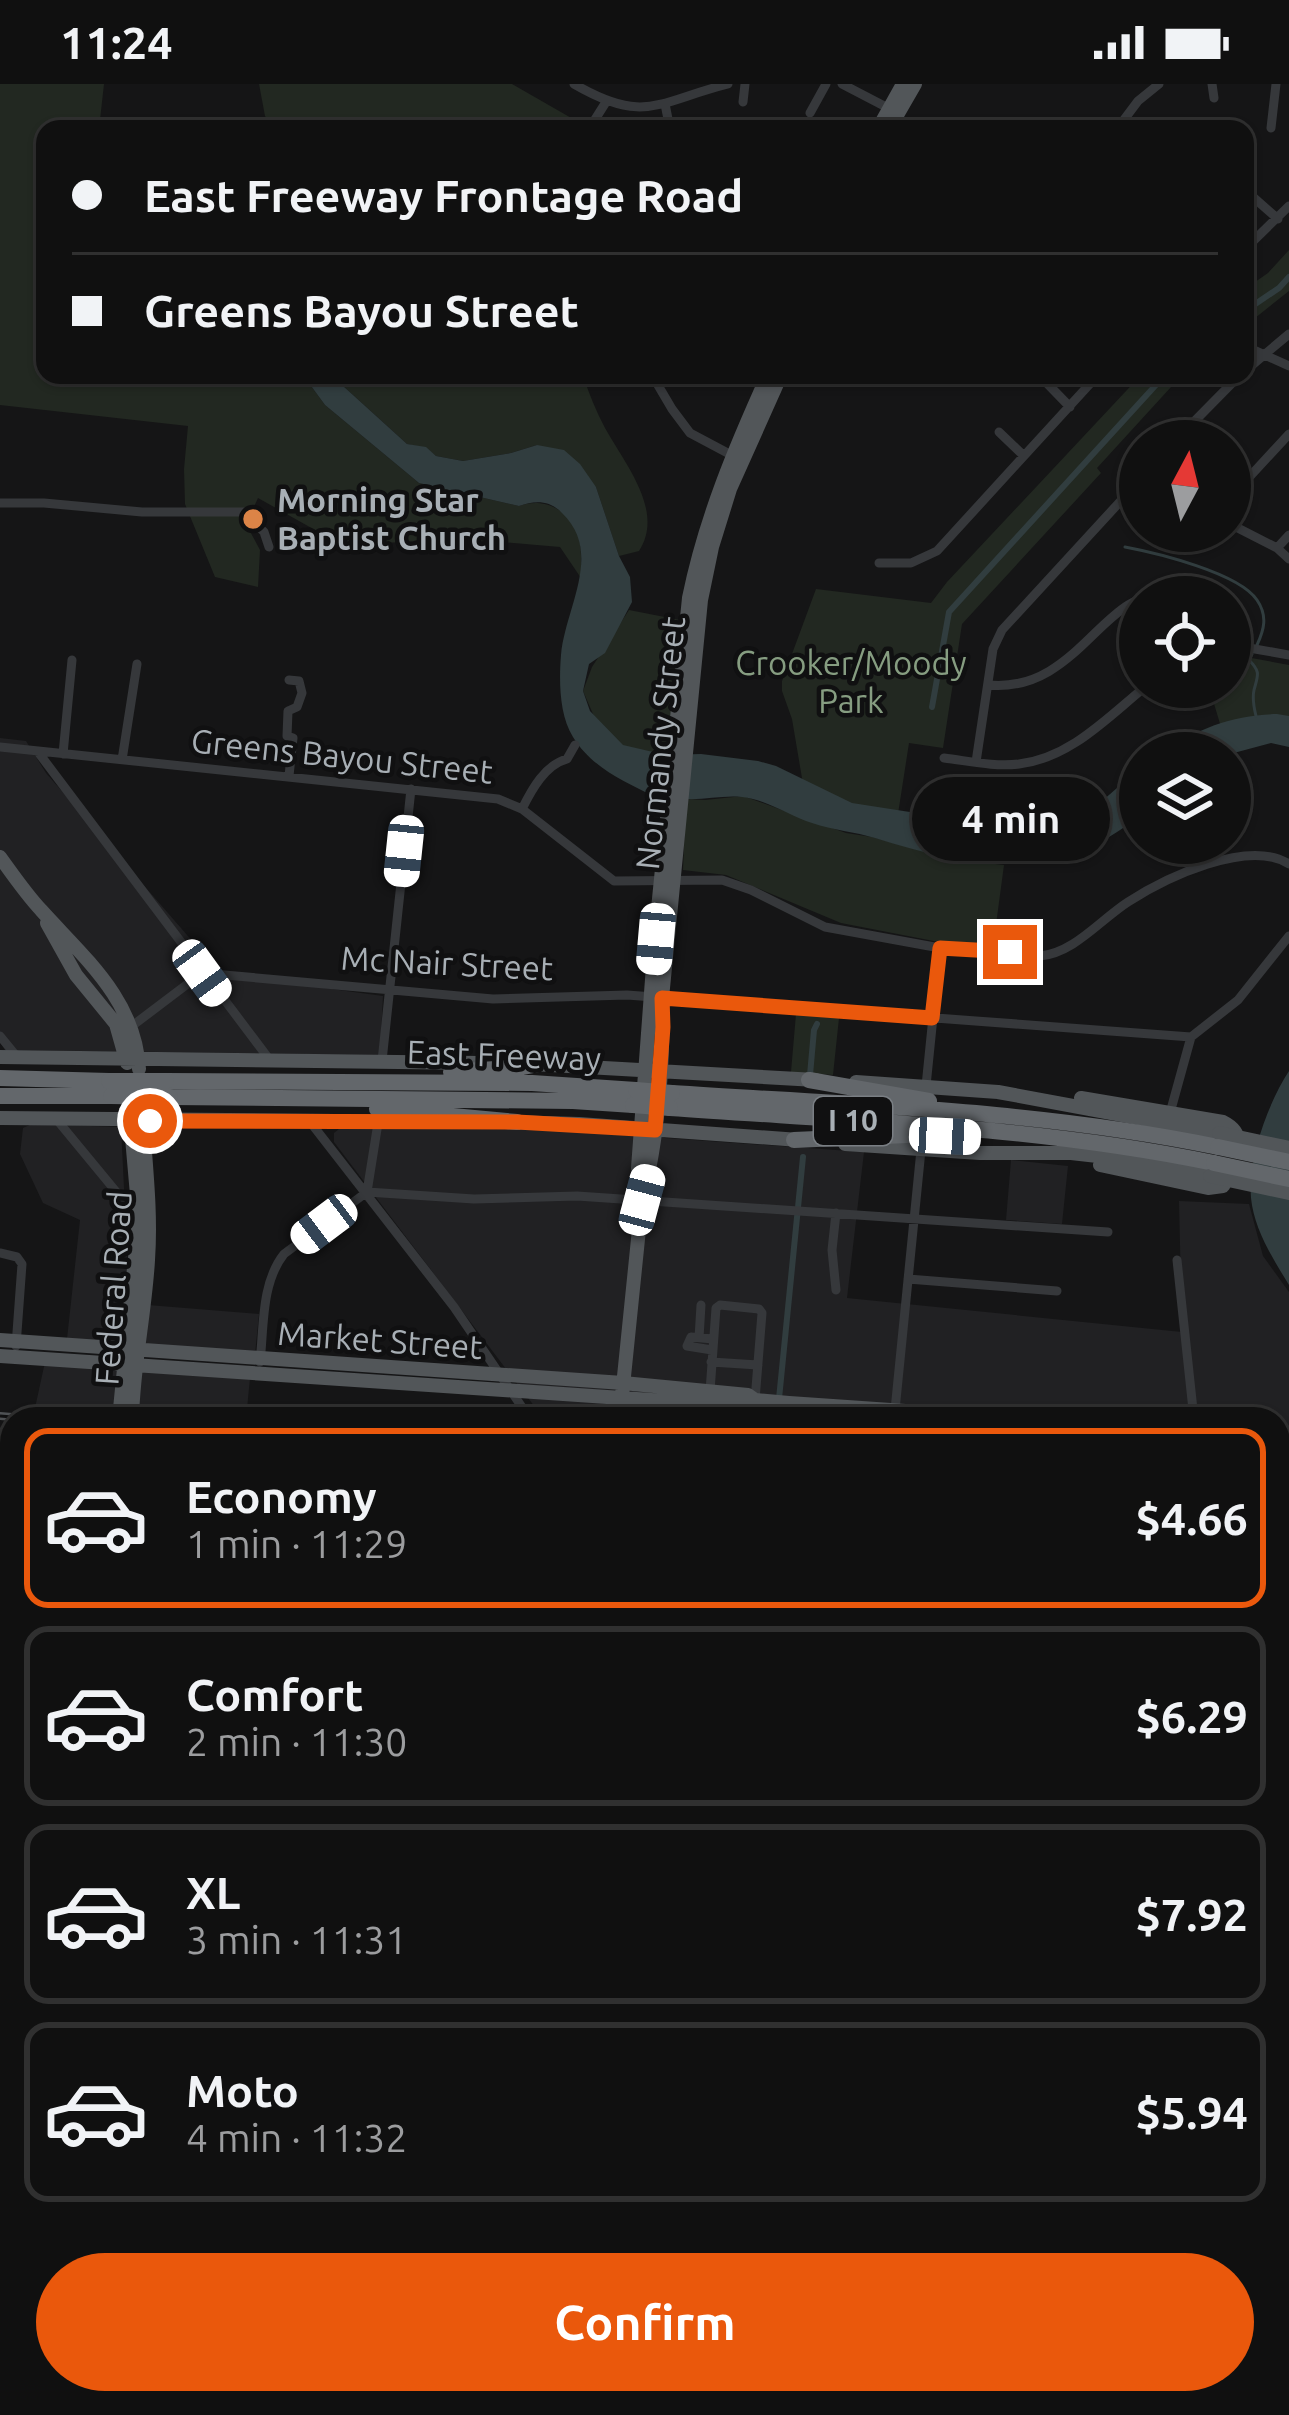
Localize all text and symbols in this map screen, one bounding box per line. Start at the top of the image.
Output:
text: 11:24 [60,17,173,68]
text: East Freeway Frontage Road [144,170,743,221]
text: Greens Bayou Street [144,285,579,336]
north arrow [1119,420,1251,552]
map controls [1119,420,1251,864]
place label: Morning Star Baptist Church [277,481,506,556]
marker: Morning Star Baptist Church [240,506,266,532]
button: locate [1119,576,1251,708]
street label: Normandy Street [628,614,691,871]
park label: Crooker/Moody Park [735,644,967,719]
street label: Greens Bayou Street [189,721,495,790]
button: layers [1119,732,1251,864]
callout: 4 min [911,778,1109,862]
text: 4 min [962,797,1060,840]
car [382,813,426,889]
car [635,902,677,976]
route end [983,925,1037,979]
car [166,933,238,1013]
street label: Mc Nair Street [340,938,554,987]
street label: East Freeway [406,1033,602,1076]
route start [123,1094,177,1148]
road number: I 10 [814,1097,892,1145]
car [908,1116,982,1156]
car [615,1161,669,1239]
car [284,1188,364,1260]
street label: Federal Road [87,1190,138,1386]
street label: Market Street [276,1314,484,1365]
icon: car [42,1464,150,1572]
text: Economy [186,1471,377,1522]
text: $4.66 [1135,1493,1248,1544]
text: 1 min · 11:29 [186,1522,407,1565]
icon: car [42,1662,150,1770]
text: Comfort [186,1669,363,1720]
text: $6.29 [1135,1691,1248,1742]
text: 2 min · 11:30 [186,1720,407,1763]
icon: car [42,1860,150,1968]
text: XL [186,1867,240,1918]
text: $7.92 [1135,1889,1248,1940]
text: 3 min · 11:31 [186,1918,407,1961]
icon: car [42,2058,150,2166]
text: Moto [186,2065,299,2116]
text: $5.94 [1135,2087,1248,2138]
text: 4 min · 11:32 [186,2116,407,2159]
button: Confirm [36,2253,1254,2391]

